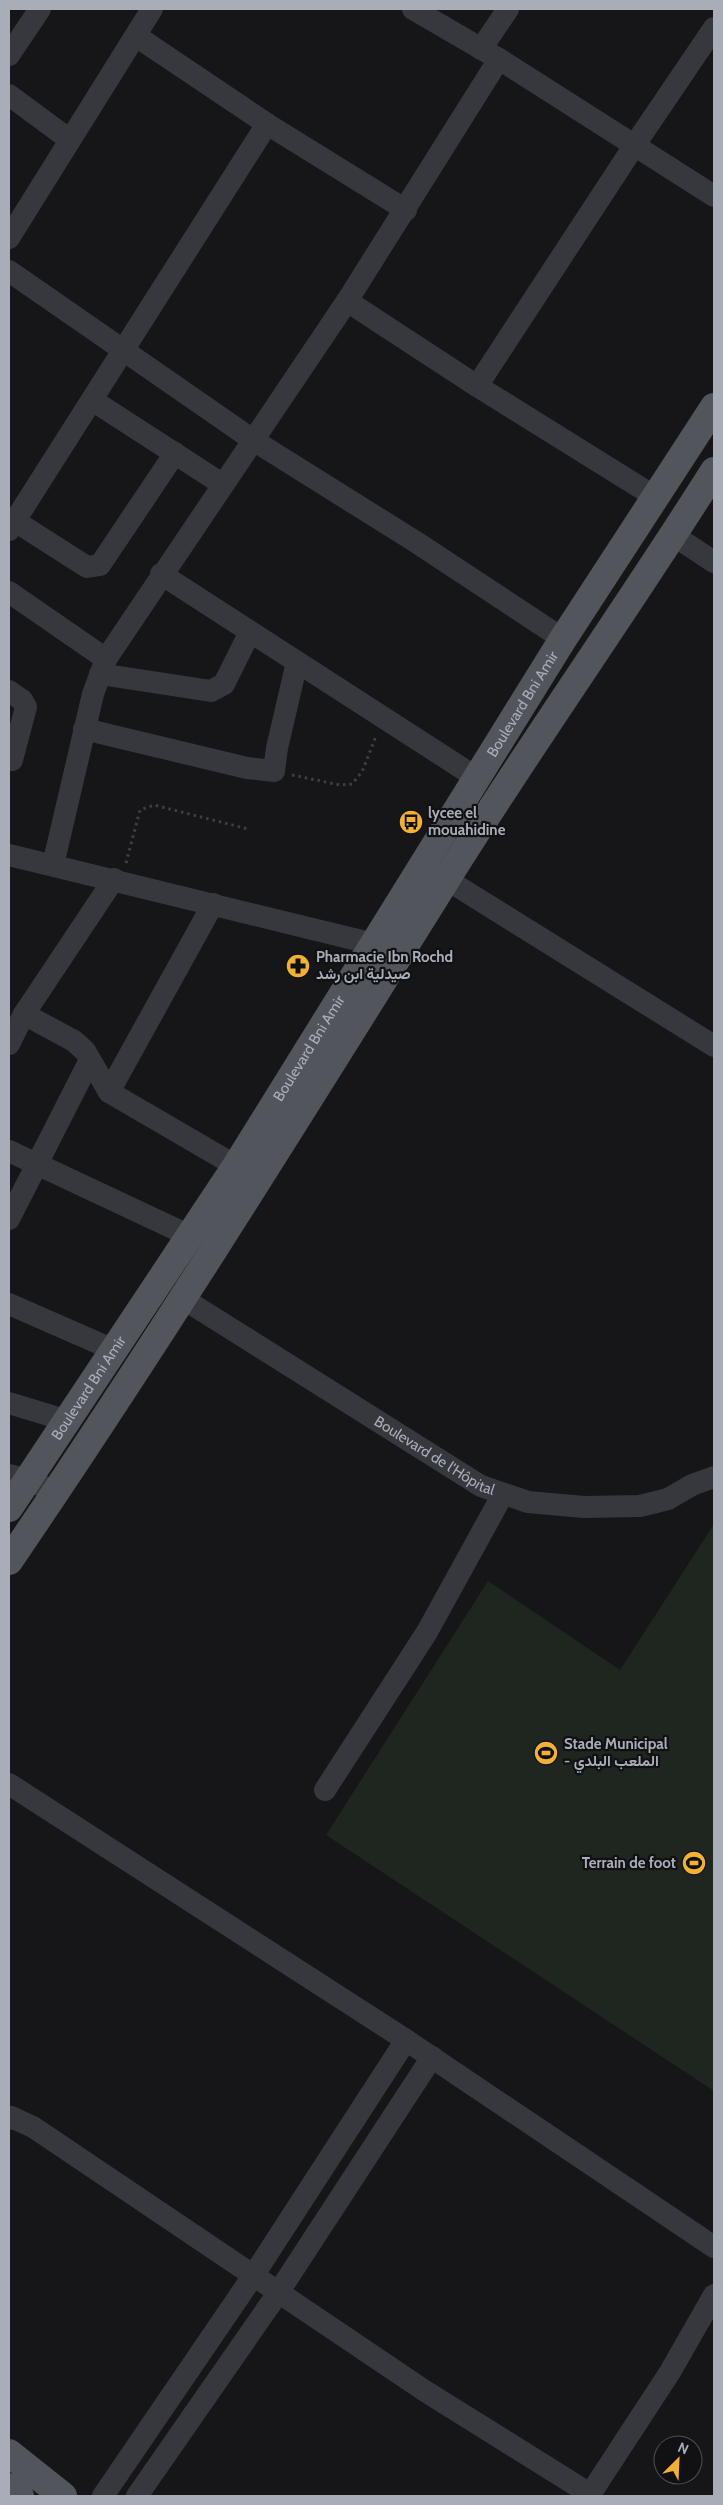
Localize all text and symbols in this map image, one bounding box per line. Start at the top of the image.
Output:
street label: Boulevard Bni Amir [483,648,562,760]
place label: lycee el mouahidine [428,804,506,839]
bus stop icon: lycee el mouahidine [398,809,424,835]
place label: Pharmacie Ibn Rochd صيدلية ابن رشد [316,948,453,983]
pharmacy icon: Pharmacie Ibn Rochd صيدلية ابن رشد [285,953,311,979]
street label: Boulevard Bni Amir [269,992,349,1104]
street label: Boulevard Bni Amir [48,1332,130,1443]
street label: Boulevard de l'Hôpital [371,1412,498,1499]
place label: Stade Municipal - الملعب البلدي [564,1735,668,1774]
sports icon: Stade Municipal - الملعب البلدي [533,1740,559,1766]
sports icon: Terrain de foot [681,1850,707,1876]
place label: Terrain de foot [582,1854,676,1872]
north arrow [653,2435,703,2485]
text: N [675,2438,691,2458]

